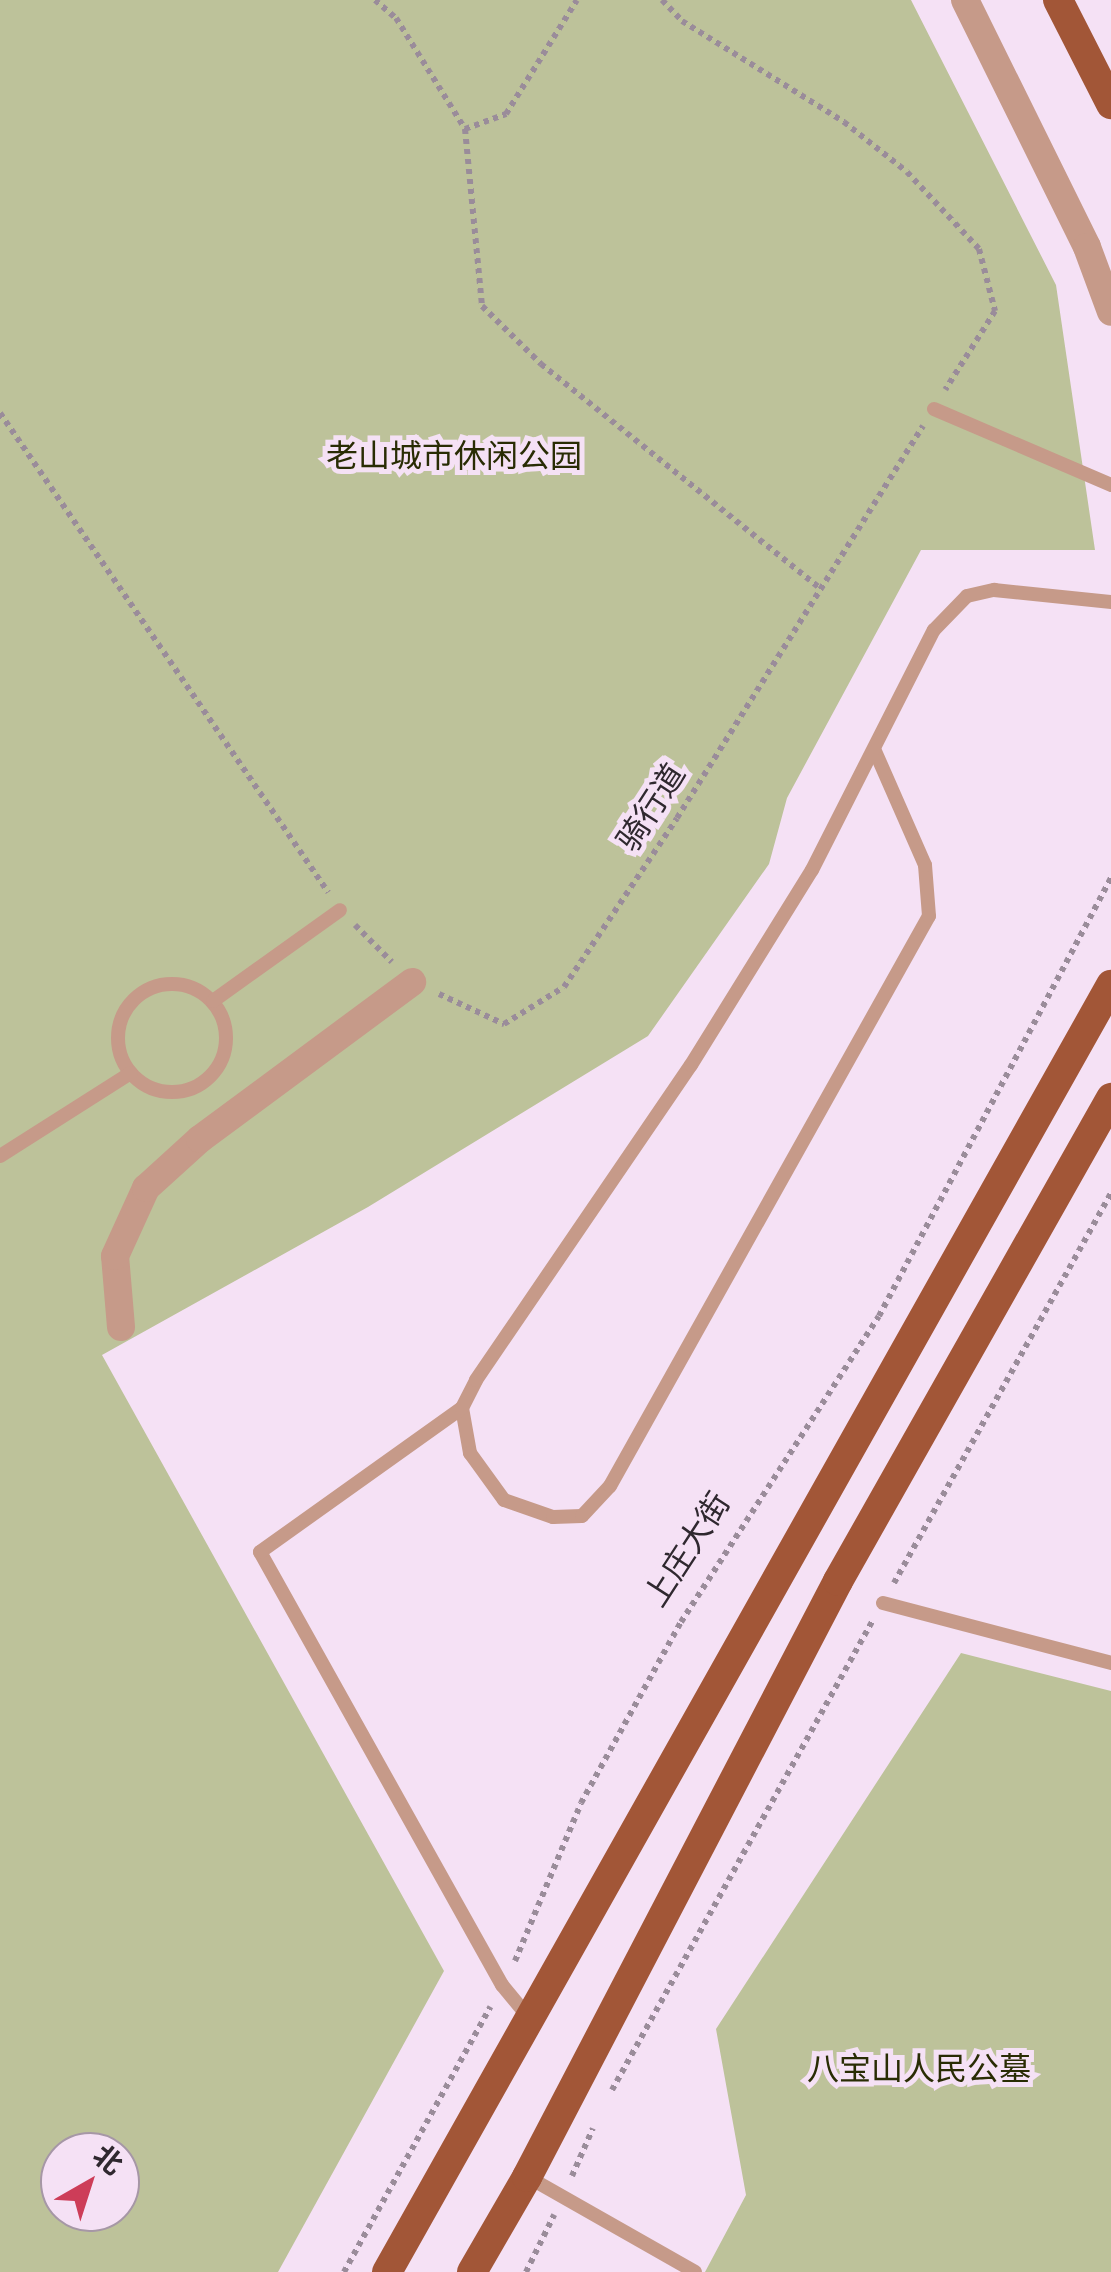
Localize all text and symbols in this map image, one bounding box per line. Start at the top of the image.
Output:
park label: 老山城市休闲公园 [326,438,582,476]
street label: 骑行道 [610,757,694,859]
street label: 上庄大街 [637,1486,739,1614]
park label: 八宝山人民公墓 [807,2051,1031,2089]
north arrow [40,2132,140,2232]
text: 北 [84,2136,131,2185]

